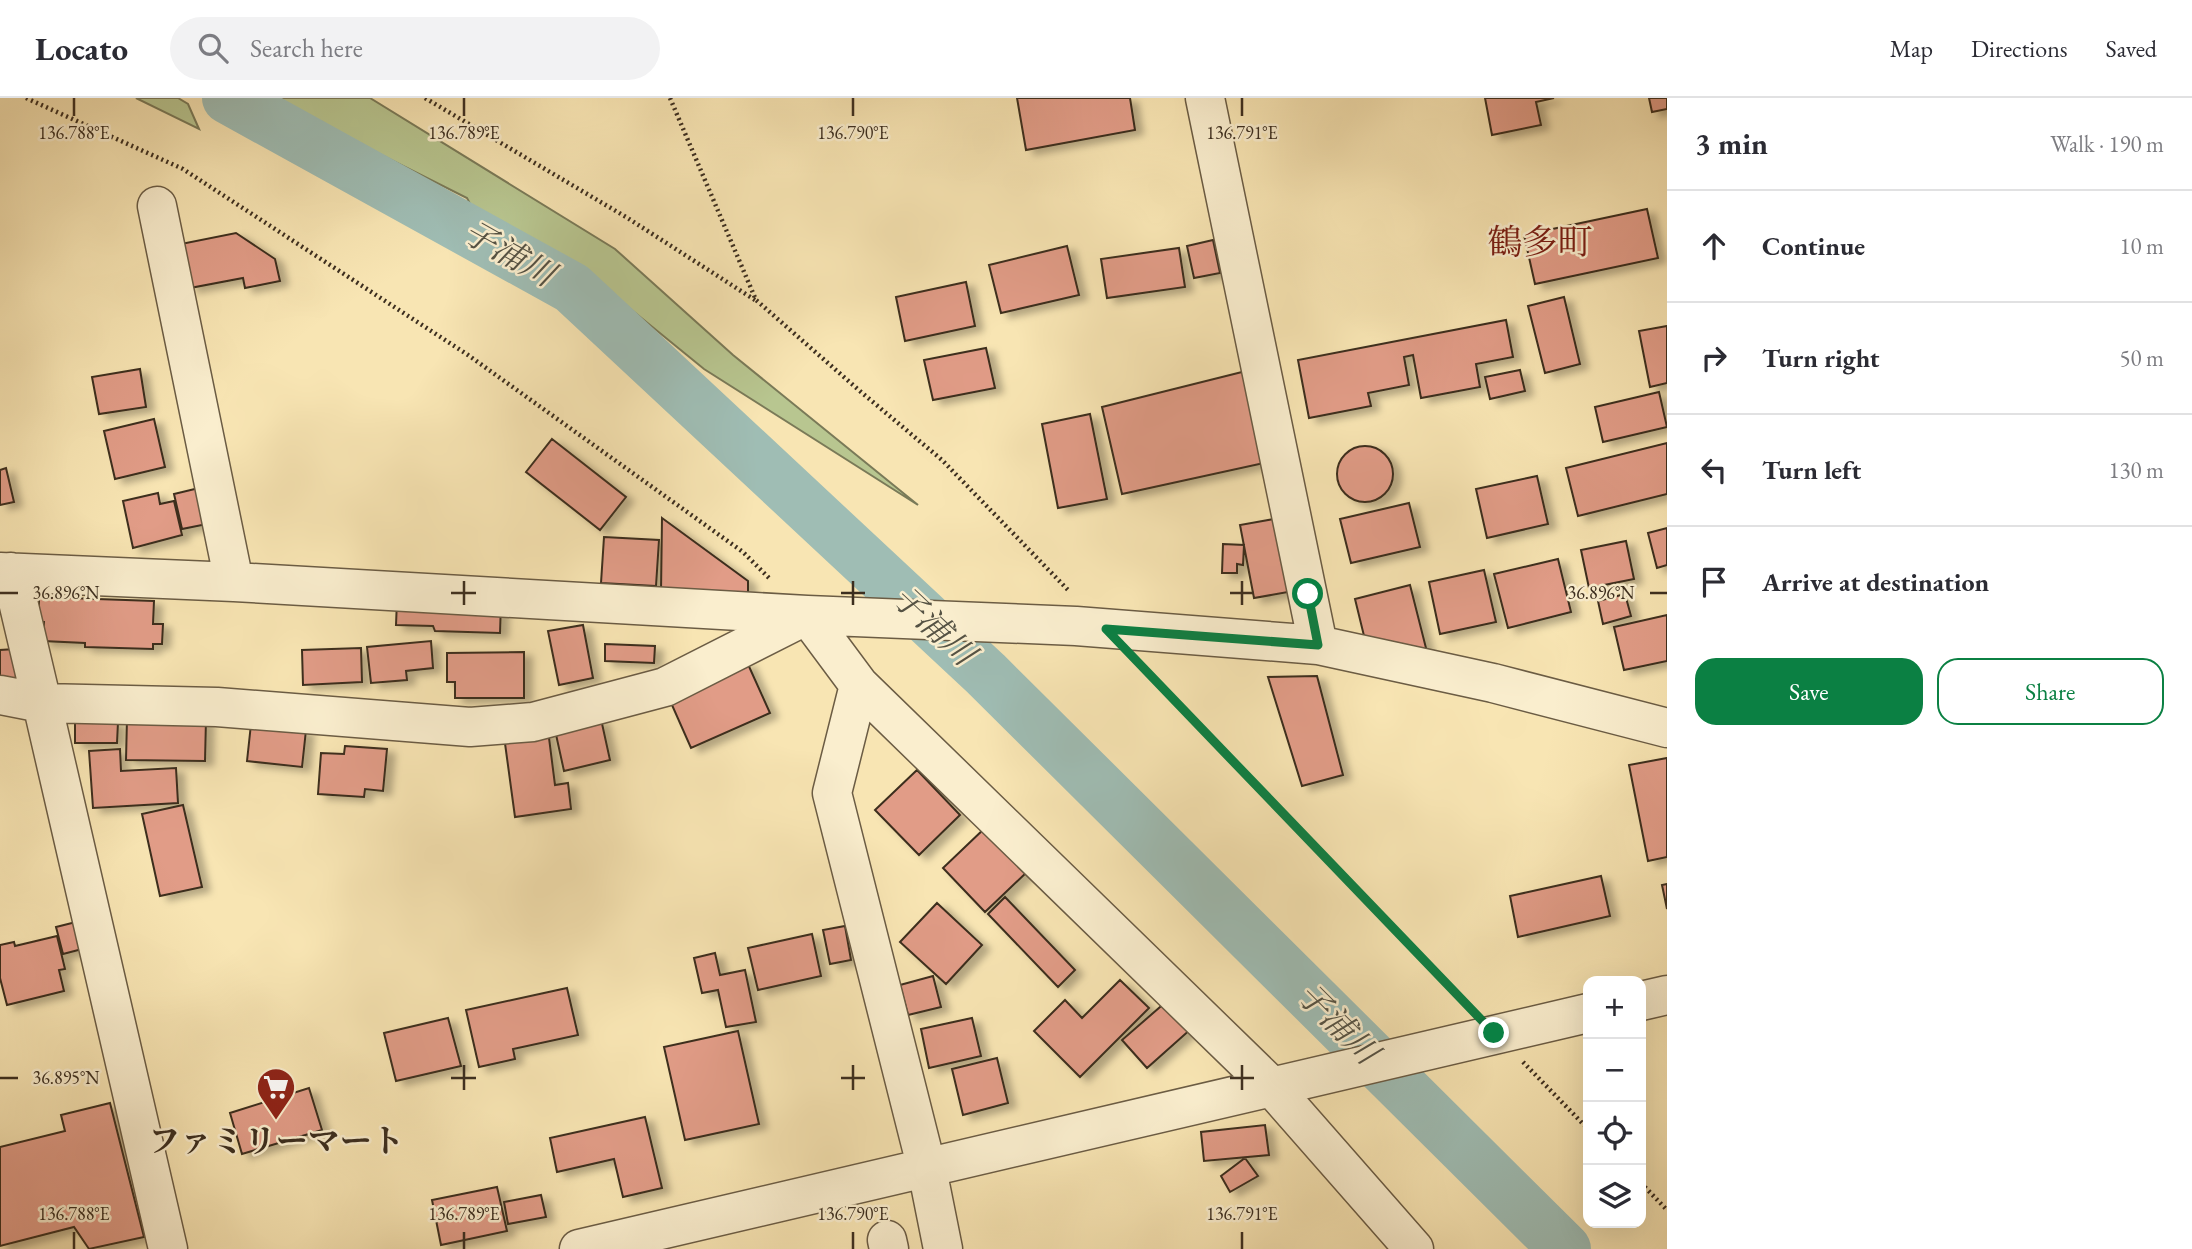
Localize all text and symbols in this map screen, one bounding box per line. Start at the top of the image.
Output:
search box [170,17,660,80]
text: Locato [35,27,128,70]
icon: search [194,29,232,67]
text: Search here [250,31,363,65]
text: Map [1890,33,1933,64]
text: Directions [1971,33,2068,64]
text: Saved [2106,33,2157,64]
text: 136.788°E [38,121,110,144]
text: 136.789°E [428,121,500,144]
text: 136.790°E [817,121,889,144]
text: 136.791°E [1206,121,1278,144]
text: 3 min [1695,124,1768,163]
text: Walk · 190 m [2050,129,2164,159]
water label: 子浦川 [455,210,565,297]
district label: 鶴多町 [1487,219,1593,264]
icon: ahead [1695,227,1733,265]
text: Continue [1762,229,1865,263]
text: 10 m [2119,231,2164,261]
icon: right [1695,339,1733,377]
text: Turn right [1762,341,1880,375]
text: 50 m [2119,343,2164,373]
icon: left [1695,451,1733,489]
text: Turn left [1762,453,1861,487]
text: 130 m [2108,455,2164,485]
icon: arrive [1695,563,1733,601]
text: Arrive at destination [1762,565,1989,599]
water label: 子浦川 [883,576,987,677]
route start [1292,578,1323,609]
text: 36.896°N [33,581,100,604]
text: 36.896°N [1568,581,1635,604]
button: Save [1695,658,1923,725]
button: Share [1937,658,2164,725]
water label: 子浦川 [1288,973,1390,1075]
map controls [1583,976,1646,1228]
button: + [1583,976,1646,1039]
route end [1478,1017,1509,1048]
button: − [1583,1039,1646,1102]
text: 36.895°N [33,1066,100,1089]
supermarket icon: ファミリーマート [255,1066,297,1121]
button: locate [1583,1102,1646,1165]
place label: ファミリーマート [148,1120,404,1162]
button: layers [1583,1165,1646,1228]
text: 136.788°E [38,1202,110,1225]
text: 136.789°E [428,1202,500,1225]
text: 136.790°E [817,1202,889,1225]
text: 136.791°E [1206,1202,1278,1225]

